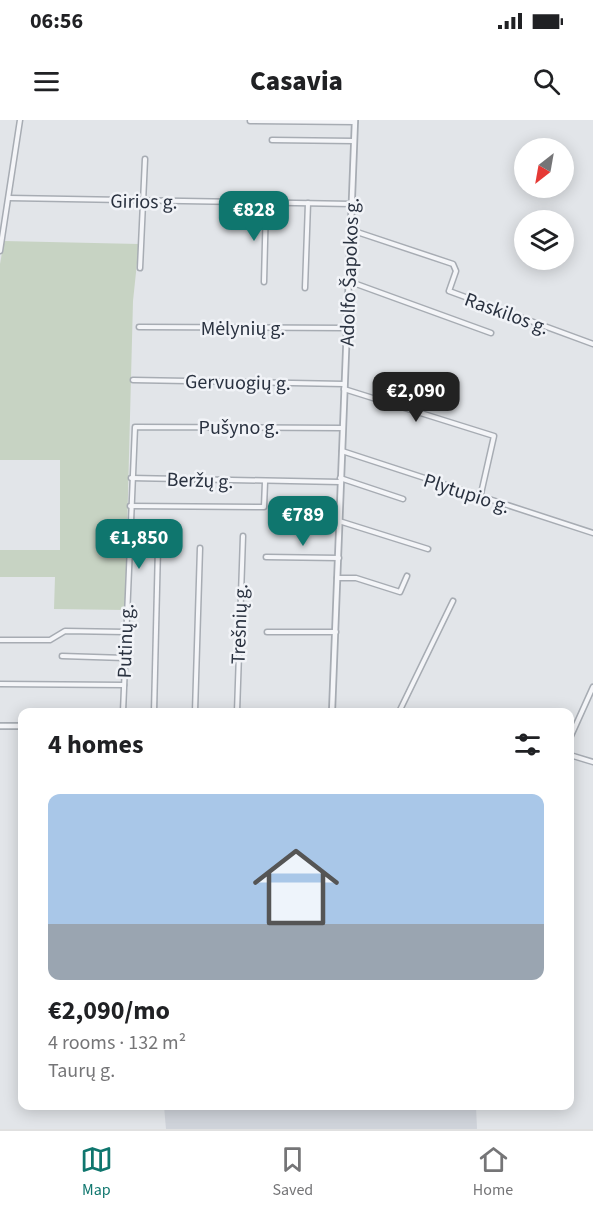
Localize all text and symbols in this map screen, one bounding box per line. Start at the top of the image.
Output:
text: 06:56 [30,5,83,37]
text: Casavia [250,62,343,101]
icon: menu [30,65,63,98]
icon: search [530,65,563,98]
north arrow [514,138,574,198]
map controls [514,138,574,270]
street label: Girios g. [110,187,178,217]
pin: €828 [218,191,290,242]
text: €828 [233,196,275,224]
street label: Adolfo Šapokos g. [333,197,367,347]
button: layers [514,210,574,270]
street label: Raskilos g. [461,286,553,342]
street label: Mėlynių g. [201,315,285,343]
street label: Gervuogių g. [185,368,291,398]
pin: €2,090 [367,372,465,423]
text: €2,090 [387,377,445,405]
street label: Pušyno g. [199,414,279,442]
street label: Beržų g. [166,466,234,496]
street label: Plytupio g. [420,467,513,521]
pin: €789 [267,496,339,547]
text: €789 [282,501,324,529]
pin: €1,850 [90,519,188,570]
text: €1,850 [110,524,168,552]
street label: Trešnių g. [225,583,255,665]
street label: Putinų g. [111,603,141,679]
text: 4 homes [48,726,143,763]
icon: filters [511,728,544,761]
icon: home [242,833,350,941]
text: €2,090/mo [48,992,170,1029]
text: 4 rooms · 132 m² [48,1029,186,1057]
text: Taurų g. [48,1057,115,1085]
tab: Map [80,1143,113,1201]
tab: Saved [272,1143,313,1201]
tab: Home [473,1143,513,1201]

